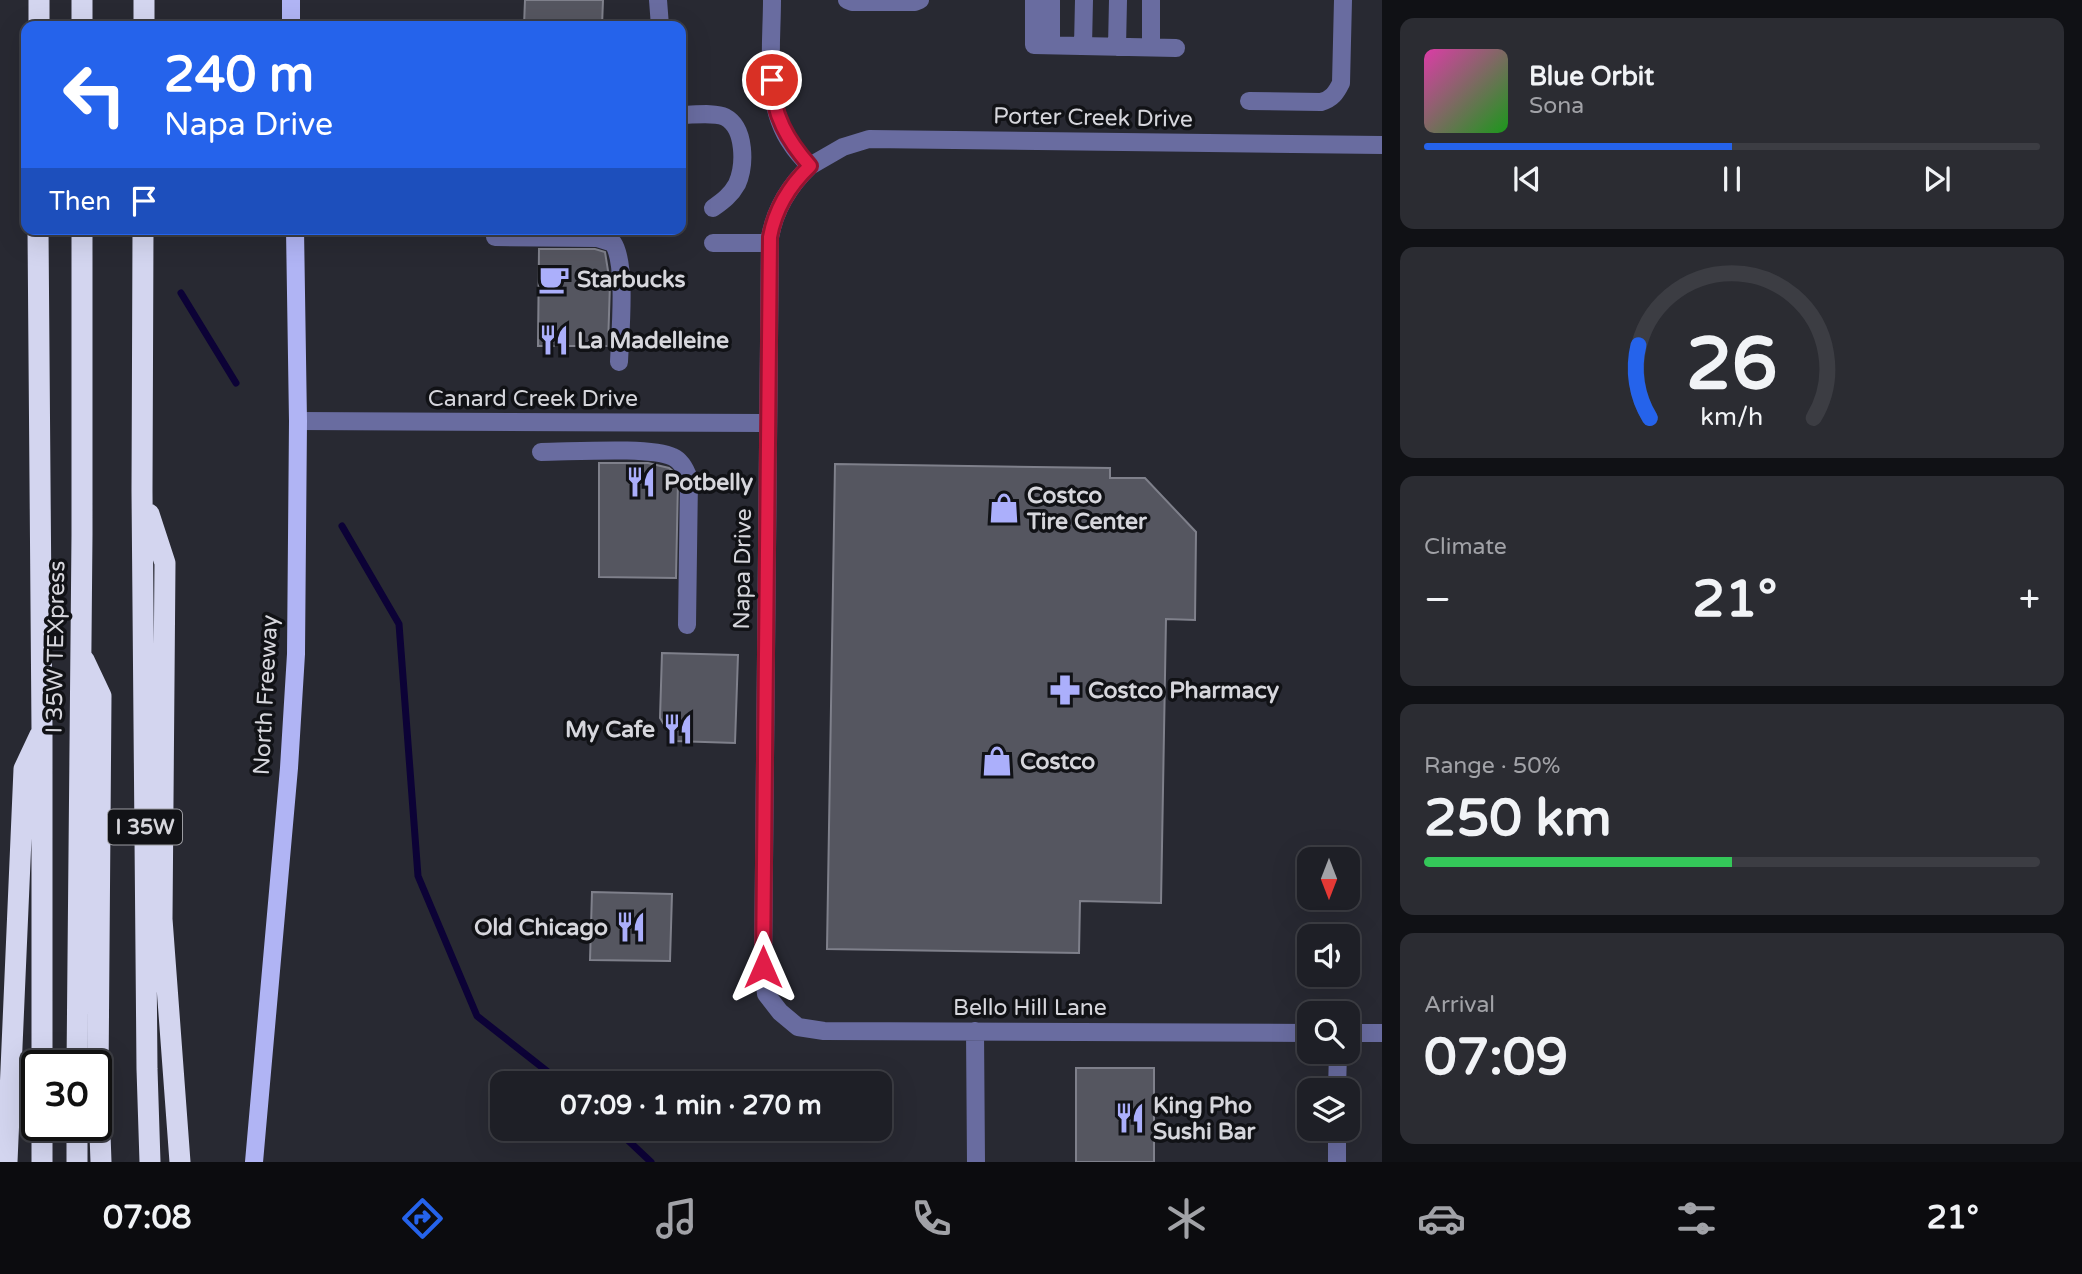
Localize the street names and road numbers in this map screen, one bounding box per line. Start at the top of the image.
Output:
street label: Porter Creek Drive [993,102,1193,134]
street label: Canard Creek Drive [428,385,638,413]
street label: Napa Drive [728,508,758,630]
street label: I 35W TEXpress [40,560,72,734]
street label: North Freeway [248,614,284,776]
road number: I 35W [108,810,182,844]
street label: Bello Hill Lane [953,994,1107,1022]

